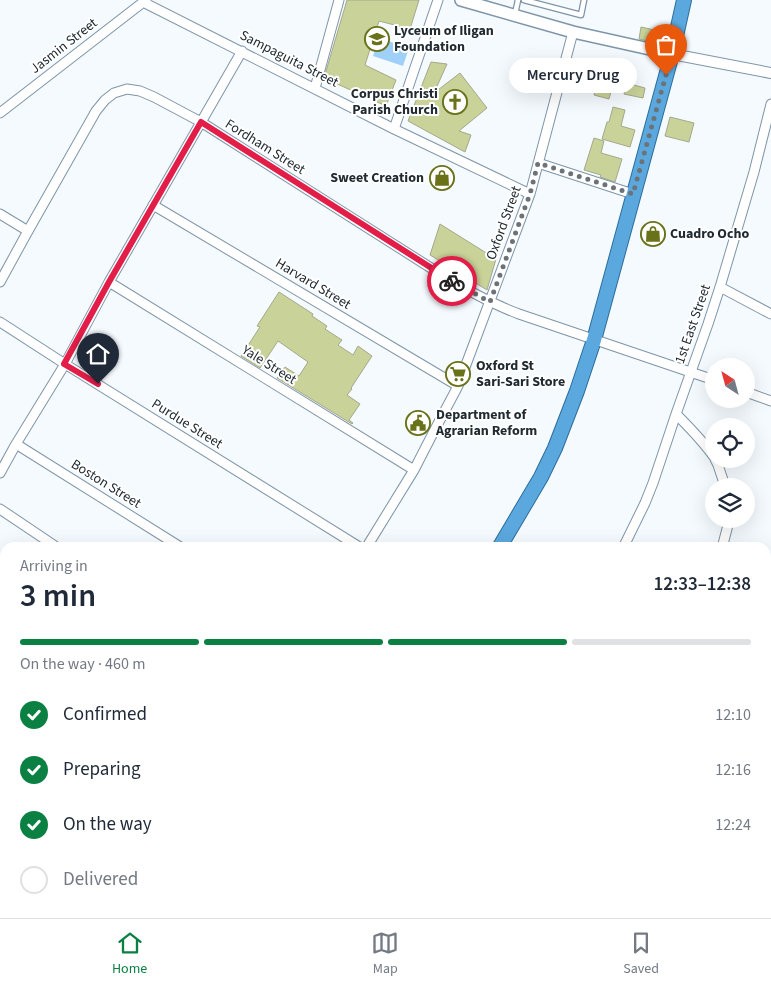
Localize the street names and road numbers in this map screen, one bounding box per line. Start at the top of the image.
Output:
street label: Jasmin Street [26,13,102,79]
street label: Sampaguita Street [236,26,342,93]
street label: Fordham Street [221,114,309,180]
street label: Oxford Street [481,183,527,263]
street label: Harvard Street [271,254,355,315]
street label: 1st East Street [670,281,716,366]
street label: Yale Street [237,340,300,390]
street label: Purdue Street [148,394,227,454]
street label: Boston Street [67,455,145,514]

